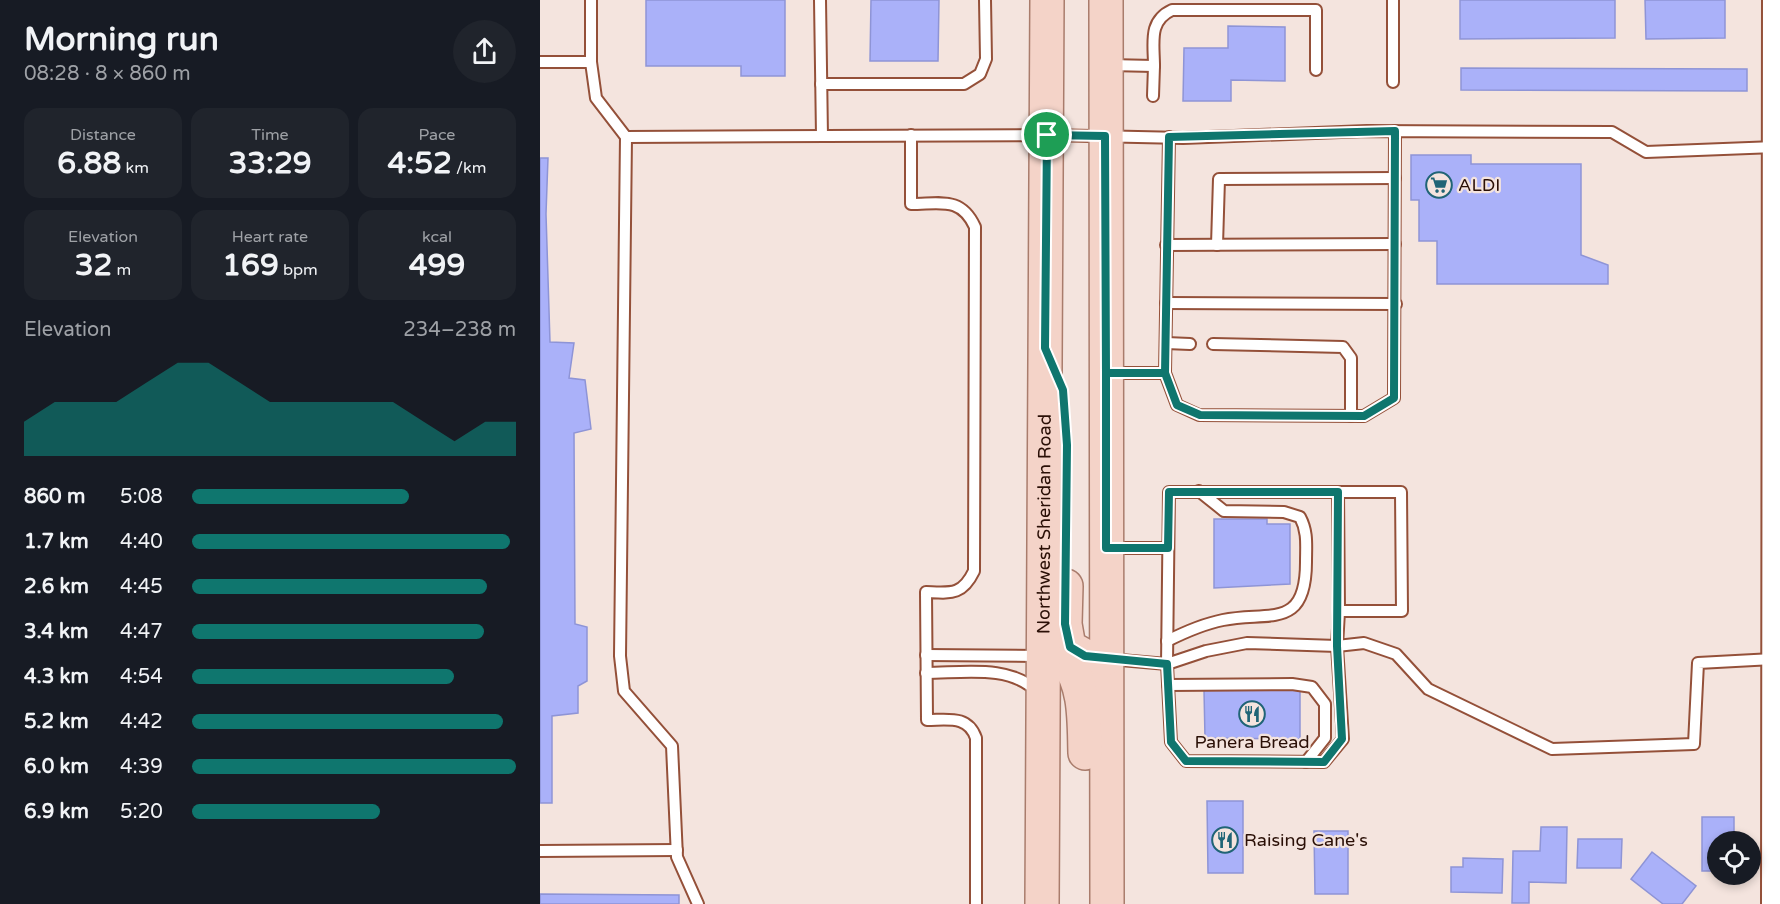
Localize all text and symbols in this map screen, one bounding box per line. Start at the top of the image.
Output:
text: Morning run [24,20,219,59]
button: share [453,20,516,83]
text: 08:28 · 8 × 860 m [24,62,191,86]
pin [1021,109,1072,160]
icon: arrive [1030,118,1063,151]
text: Distance [70,125,136,145]
text: Time [251,125,289,145]
text: Pace [419,125,455,145]
text: 6.88 [57,145,121,182]
text: 33:29 [228,145,312,182]
text: 4:52 [388,145,452,182]
text: km [121,158,149,178]
text: /km [452,158,486,178]
supermarket icon: ALDI [1424,170,1454,200]
place label: ALDI [1458,174,1500,196]
text: Elevation [68,227,138,247]
text: Heart rate [232,227,308,247]
text: kcal [422,227,452,247]
text: 32 [75,247,112,284]
text: 169 [222,247,279,284]
text: 499 [409,247,465,284]
text: m [112,260,131,280]
text: bpm [279,260,318,280]
text: Elevation [24,318,111,342]
text: 234–238 m [403,318,516,342]
street label: Northwest Sheridan Road [1032,414,1056,634]
text: 860 m [24,485,85,509]
text: 5:08 [120,485,163,509]
text: 1.7 km [24,530,89,554]
text: 4:40 [120,530,163,554]
text: 2.6 km [24,575,89,599]
text: 4:45 [120,575,163,599]
text: 3.4 km [24,620,88,644]
text: 4:47 [120,620,163,644]
text: 4.3 km [24,665,89,689]
text: 4:54 [120,665,163,689]
restaurant icon: Panera Bread [1237,699,1267,729]
text: 5.2 km [24,710,89,734]
text: 4:42 [120,710,163,734]
place label: Panera Bread [1194,731,1310,753]
text: 6.0 km [24,755,89,779]
text: 4:39 [120,755,163,779]
text: 6.9 km [24,800,89,824]
text: 5:20 [120,800,163,824]
restaurant icon: Raising Cane's [1210,825,1240,855]
place label: Raising Cane's [1244,829,1368,851]
map controls [1707,831,1761,885]
button: locate [1707,831,1761,885]

